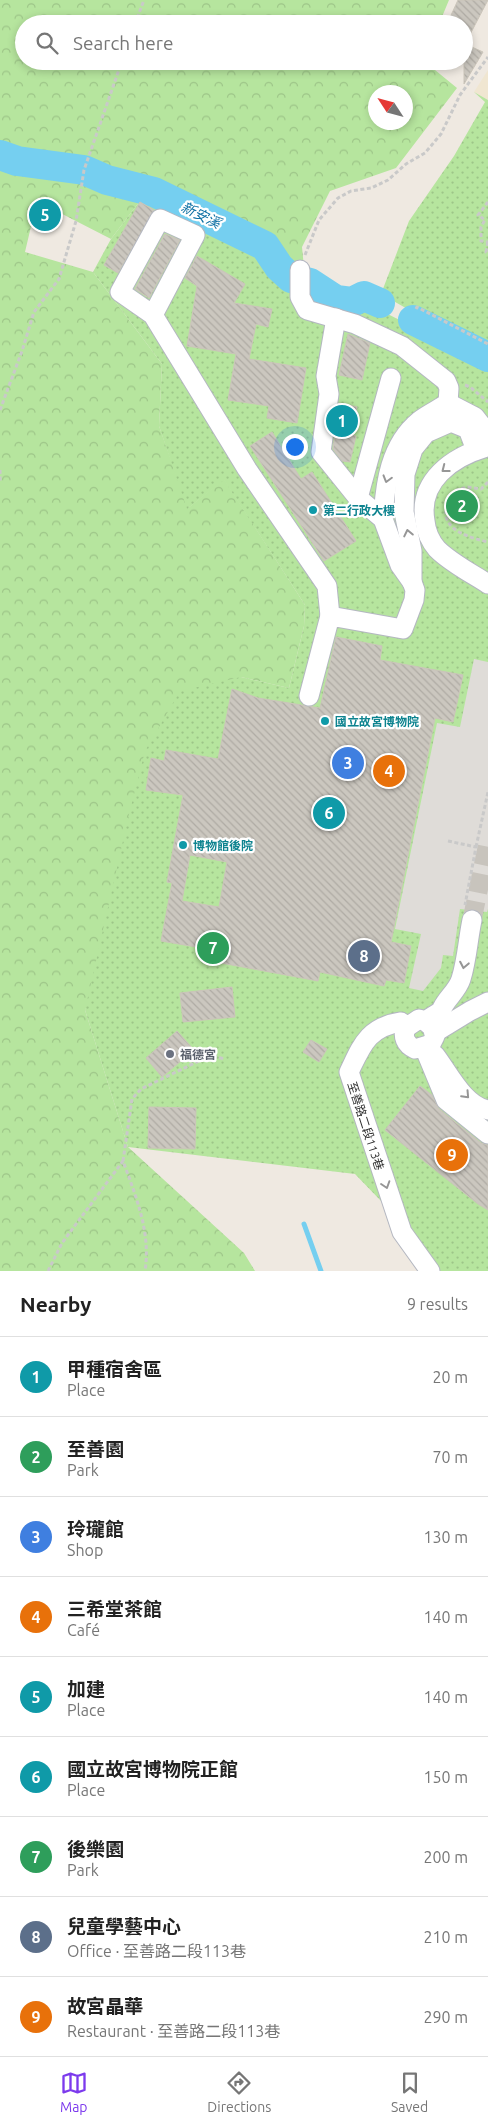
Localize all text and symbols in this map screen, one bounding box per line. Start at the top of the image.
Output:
search box [15,15,473,70]
icon: search [33,29,61,57]
text: Search here [73,32,173,54]
north arrow [368,85,413,130]
pin: 5 [29,196,61,234]
water label: 新安溪 [179,199,225,232]
pin: 1 [326,402,358,440]
your location [282,434,308,460]
one-way arrow [442,463,451,472]
one-way arrow [382,475,393,484]
pin: 2 [446,487,478,525]
marker: 第二行政大樓 [307,504,319,516]
place label: 第二行政大樓 [323,504,395,517]
one-way arrow [403,529,414,538]
marker: 國立故宮博物院 [319,715,331,727]
place label: 國立故宮博物院 [335,715,419,728]
pin: 3 [332,744,364,782]
pin: 4 [373,752,405,790]
pin: 6 [313,794,345,832]
marker: 博物館後院 [177,839,189,851]
place label: 博物館後院 [193,839,253,852]
pin: 7 [197,929,229,967]
pin: 8 [348,937,380,975]
one-way arrow [459,961,469,970]
marker: 福德宮 [164,1048,176,1060]
place label: 福德宮 [180,1048,216,1061]
street label: 至善路二段113巷 [346,1080,386,1172]
one-way arrow [460,1090,469,1099]
pin: 9 [436,1136,468,1174]
one-way arrow [380,1180,390,1189]
text: Nearby [20,1292,91,1316]
text: 9 results [407,1295,468,1313]
text: 甲種宿舍區 [67,1358,162,1380]
text: 1 [31,1368,41,1386]
text: 20 m [432,1368,468,1386]
text: Place [67,1381,105,1399]
text: 至善園 [67,1438,124,1460]
text: 2 [31,1448,41,1466]
text: 70 m [432,1448,468,1466]
text: Park [67,1461,99,1479]
text: 玲瓏館 [67,1518,124,1540]
text: 3 [31,1528,41,1546]
text: 130 m [423,1528,468,1546]
text: Shop [67,1541,103,1559]
text: 三希堂茶館 [67,1598,162,1620]
text: 4 [31,1608,41,1626]
text: 140 m [423,1608,468,1626]
text: Café [67,1621,100,1639]
text: 加建 [67,1678,105,1700]
text: 5 [31,1688,41,1706]
text: 140 m [423,1688,468,1706]
text: Place [67,1701,105,1719]
text: 國立故宮博物院正館 [67,1758,238,1780]
text: 6 [31,1768,41,1786]
text: 150 m [423,1768,468,1786]
text: Place [67,1781,105,1799]
text: 後樂園 [67,1838,124,1860]
text: 7 [31,1848,41,1866]
text: 200 m [423,1848,468,1866]
text: Park [67,1861,99,1879]
text: 兒童學藝中心 [67,1915,181,1937]
text: 8 [31,1928,41,1946]
text: 210 m [423,1928,468,1946]
text: Office · 至善路二段113巷 [67,1942,246,1960]
text: 故宮晶華 [67,1995,143,2017]
text: 9 [31,2008,41,2026]
text: 290 m [423,2008,468,2026]
text: Restaurant · 至善路二段113巷 [67,2022,280,2040]
tab: Map [60,2069,88,2115]
tab: Directions [207,2069,271,2115]
tab: Saved [391,2069,428,2115]

